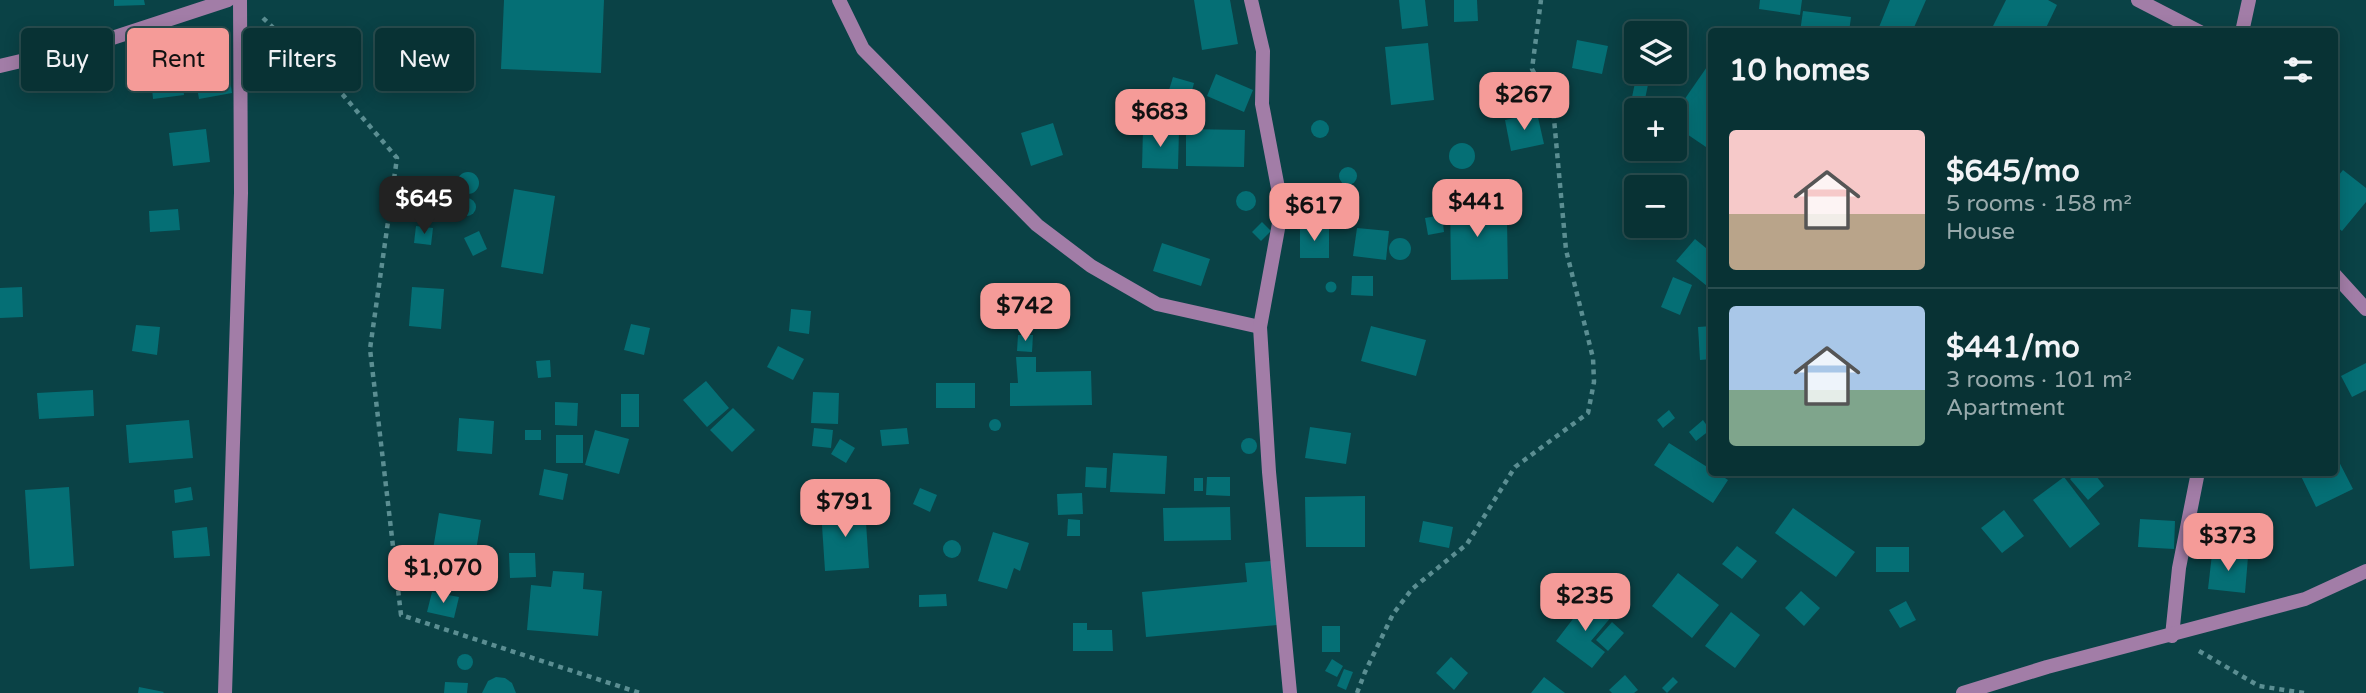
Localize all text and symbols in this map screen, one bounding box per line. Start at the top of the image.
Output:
map controls [1624,21,1687,238]
button: layers [1624,21,1687,84]
chip: Buy [21,28,113,91]
chip: Rent [127,28,229,91]
chip: Filters [243,28,361,91]
chip: New [375,28,474,91]
icon: filters [2279,51,2317,89]
text: 10 homes [1729,52,1870,89]
pin: $267 [1483,72,1565,132]
text: $267 [1495,81,1553,109]
pin: $683 [1119,90,1201,149]
text: $683 [1131,98,1189,126]
button: + [1624,98,1687,161]
text: $645/mo [1946,153,2080,190]
icon: home [1785,158,1869,242]
button: − [1624,175,1687,238]
pin: $645 [383,176,465,236]
pin: $441 [1436,180,1518,239]
pin: $617 [1273,184,1355,243]
text: $645 [395,185,453,213]
text: $441 [1448,188,1506,216]
text: 5 rooms · 158 m² [1946,190,2132,218]
text: $617 [1285,192,1343,220]
text: House [1946,218,2015,246]
pin: $742 [984,284,1066,343]
text: $742 [996,292,1054,320]
text: $441/mo [1946,329,2080,366]
icon: home [1785,334,1869,418]
text: 3 rooms · 101 m² [1946,366,2132,394]
text: Apartment [1946,394,2065,422]
pin: $791 [804,480,886,539]
text: $791 [816,488,874,516]
pin: $373 [2187,514,2269,573]
text: $373 [2199,522,2257,550]
pin: $1,070 [386,546,500,605]
text: $1,070 [404,554,482,582]
pin: $235 [1544,574,1626,633]
text: $235 [1556,582,1614,610]

